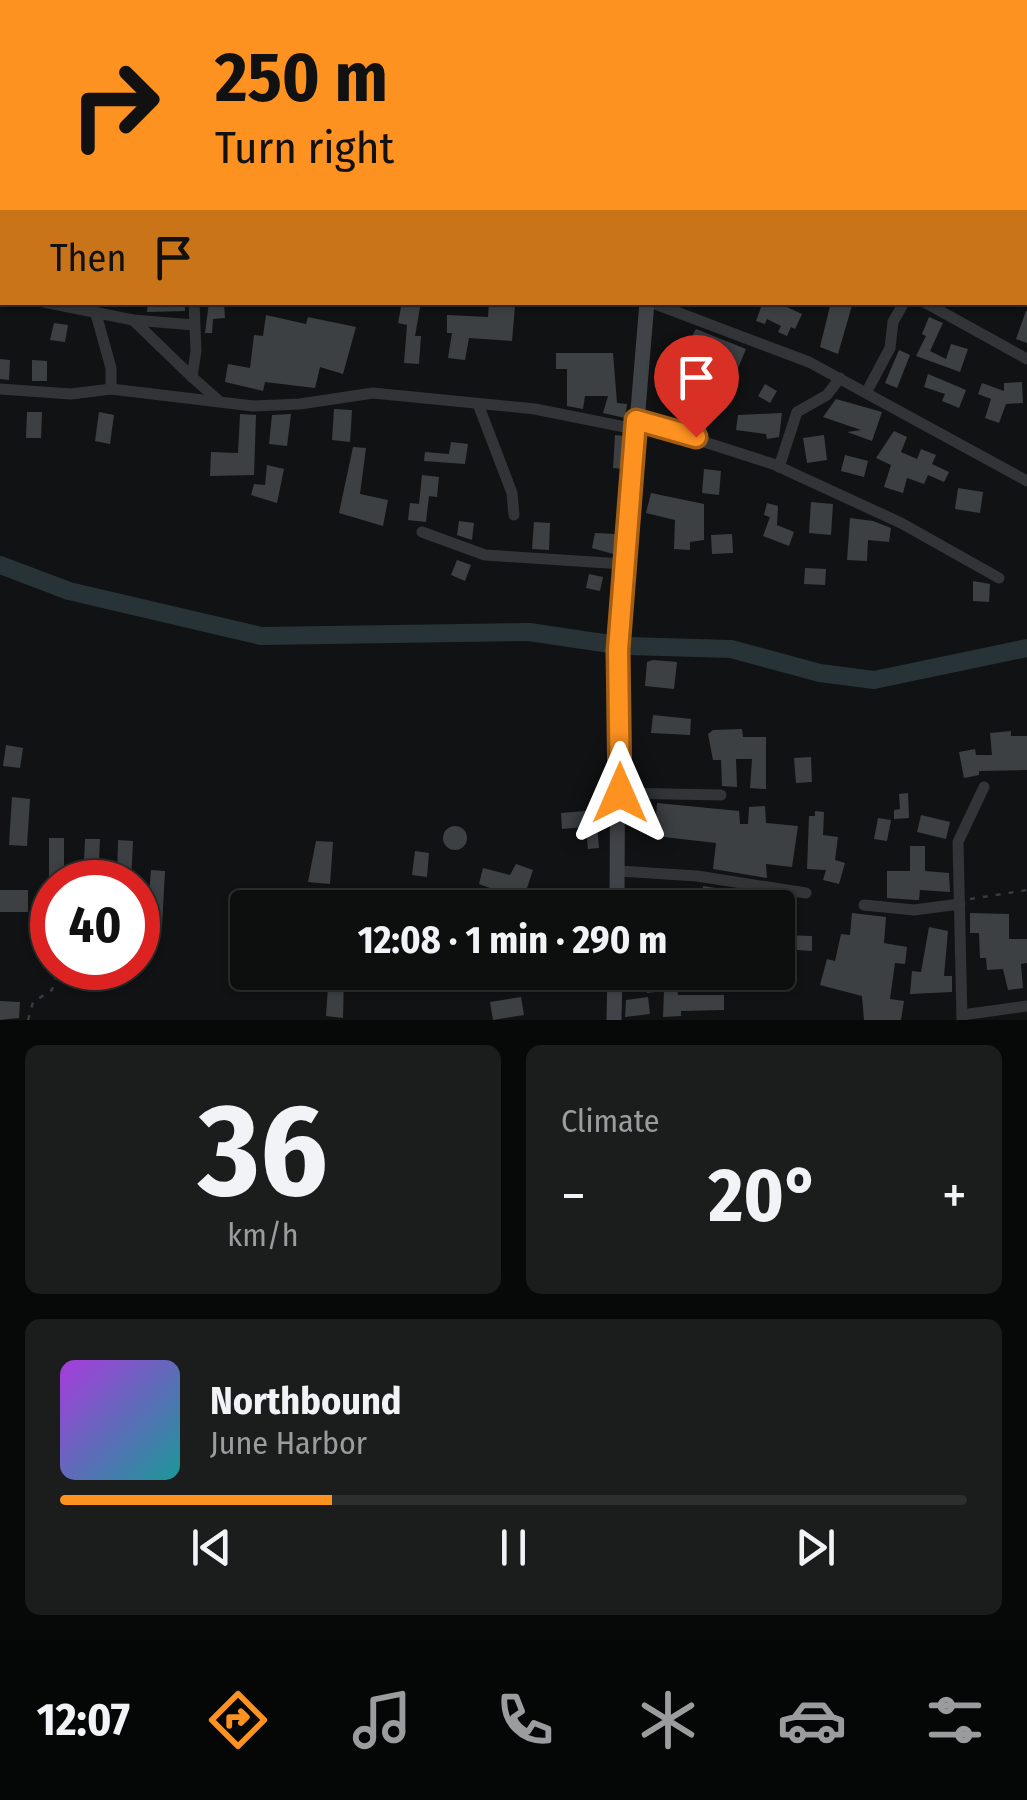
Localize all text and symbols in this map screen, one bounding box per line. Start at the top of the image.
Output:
text: 250 m [215,36,388,120]
icon: right [50,40,180,170]
text: Turn right [215,121,394,175]
icon: arrive [146,230,201,285]
text: Then [50,235,126,281]
pin [654,335,739,438]
icon: arrive [669,350,724,405]
position arrow [568,741,672,845]
speed limit sign: 40 [30,860,160,990]
text: 12:08 · 1 min · 290 m [358,917,667,963]
text: 36 [198,1073,328,1229]
text: Climate [561,1102,660,1140]
text: 20° [709,1151,819,1241]
text: − [561,1163,586,1229]
text: + [942,1163,967,1229]
text: km/h [227,1216,299,1254]
text: Northbound [210,1378,402,1424]
text: June Harbor [210,1424,367,1462]
icon: previous [184,1520,239,1575]
icon: pause [486,1520,541,1575]
icon: next [788,1520,843,1575]
icon: directions [203,1685,273,1755]
icon: music [347,1685,417,1755]
icon: phone [490,1685,560,1755]
icon: climate [633,1685,703,1755]
icon: car [777,1685,847,1755]
icon: filters [920,1685,990,1755]
text: 12:07 [37,1693,130,1747]

